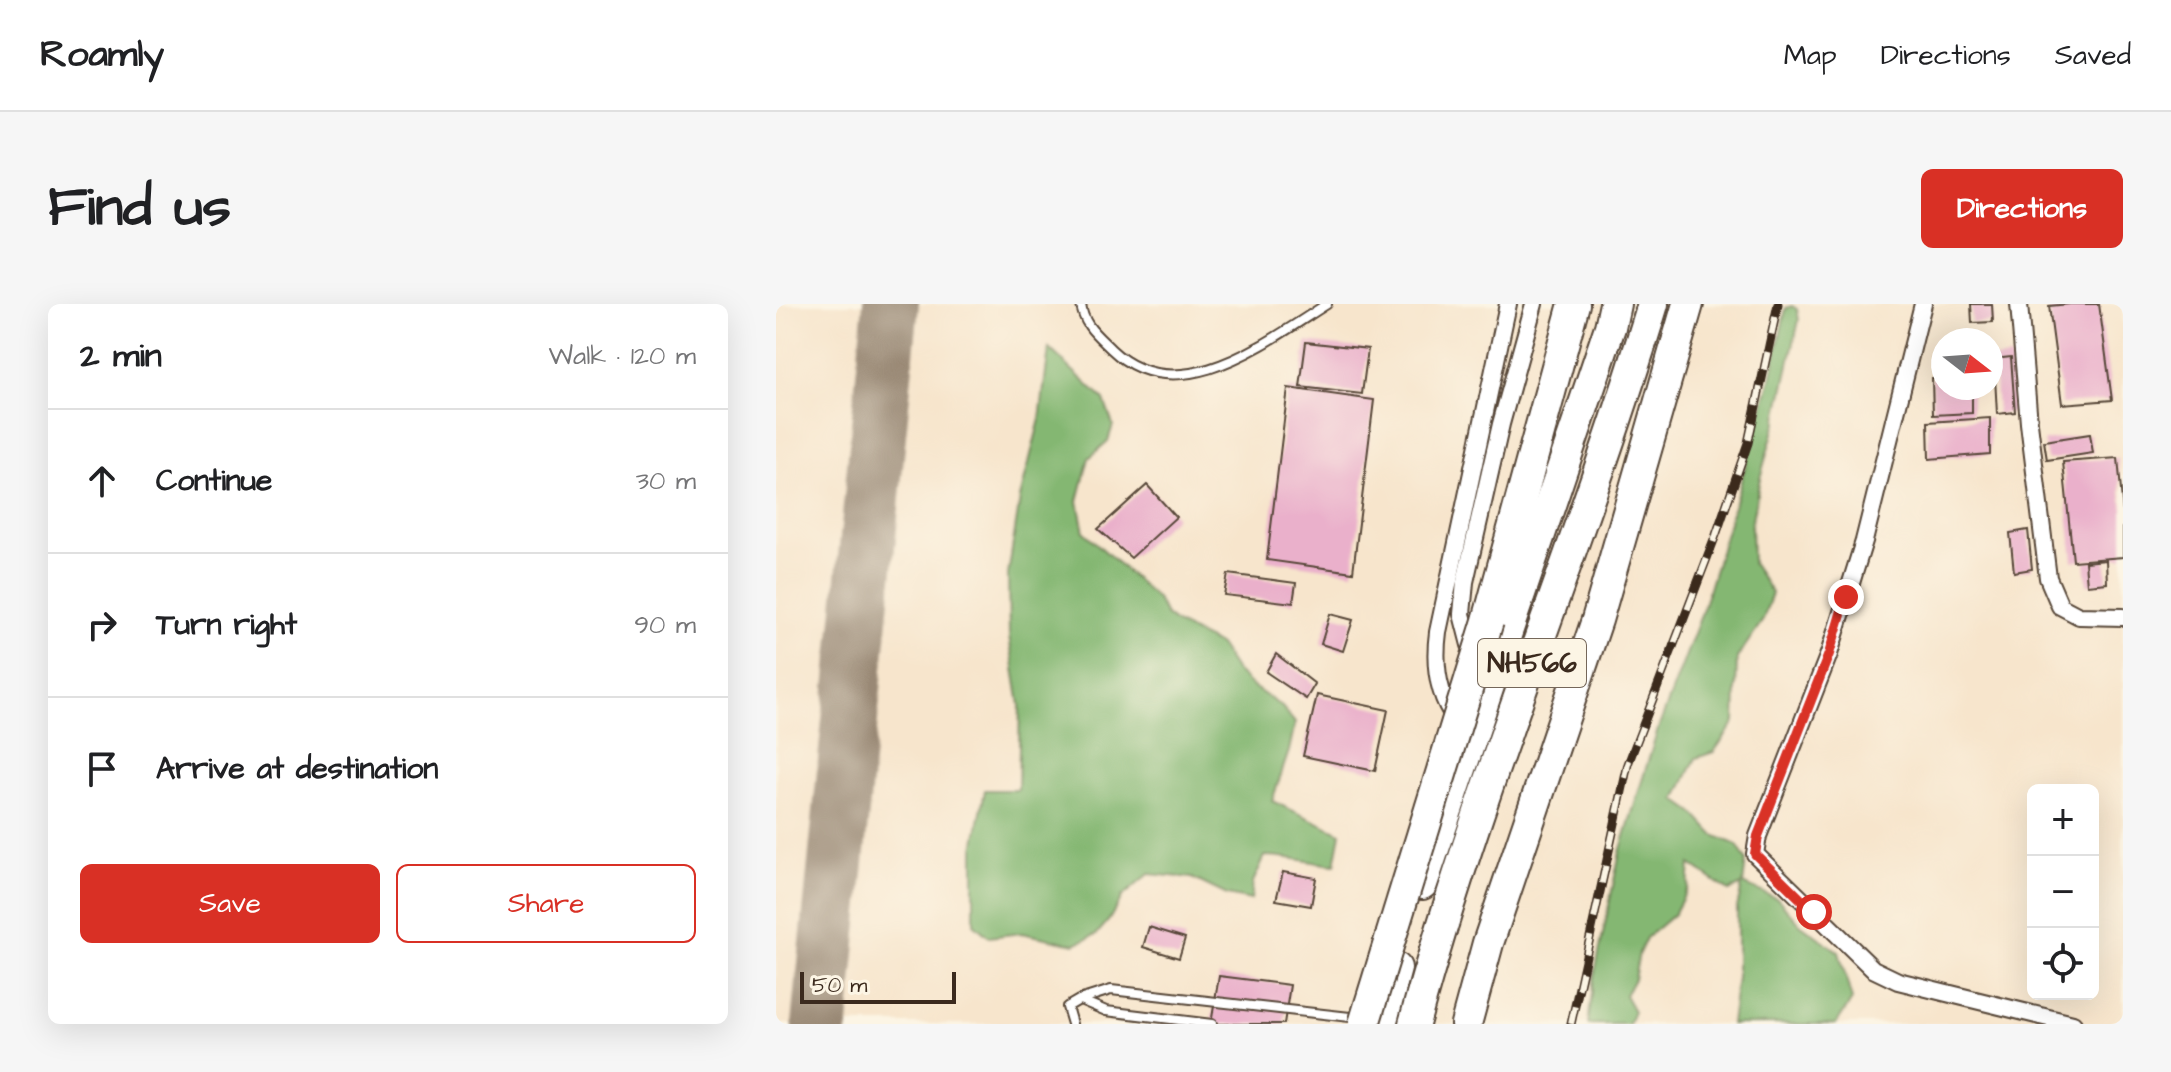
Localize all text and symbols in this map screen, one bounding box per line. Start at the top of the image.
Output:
text: Roamly [40,29,164,81]
text: Map [1784,36,1837,75]
text: Directions [1881,36,2011,75]
text: Saved [2055,36,2131,75]
text: Find us [48,169,231,247]
button: Directions [1921,169,2123,248]
north arrow [1931,328,2003,400]
text: 2 min [80,332,162,380]
text: Walk · 120 m [549,338,696,374]
icon: ahead [80,459,124,503]
text: Continue [156,460,272,502]
text: 30 m [636,463,696,499]
route end [1828,579,1864,615]
icon: right [80,603,124,647]
text: Turn right [156,604,297,646]
text: 90 m [634,607,696,643]
road number: NH566 [1478,639,1586,687]
icon: arrive [80,747,124,791]
text: Arrive at destination [156,748,438,790]
map controls [2027,784,2099,1000]
button: + [2027,784,2099,856]
button: − [2027,856,2099,928]
button: Save [80,864,380,943]
button: Share [396,864,696,943]
route start [1796,894,1832,930]
button: locate [2027,928,2099,1000]
scale bar [800,968,956,1004]
text: 50 m [812,970,867,1001]

